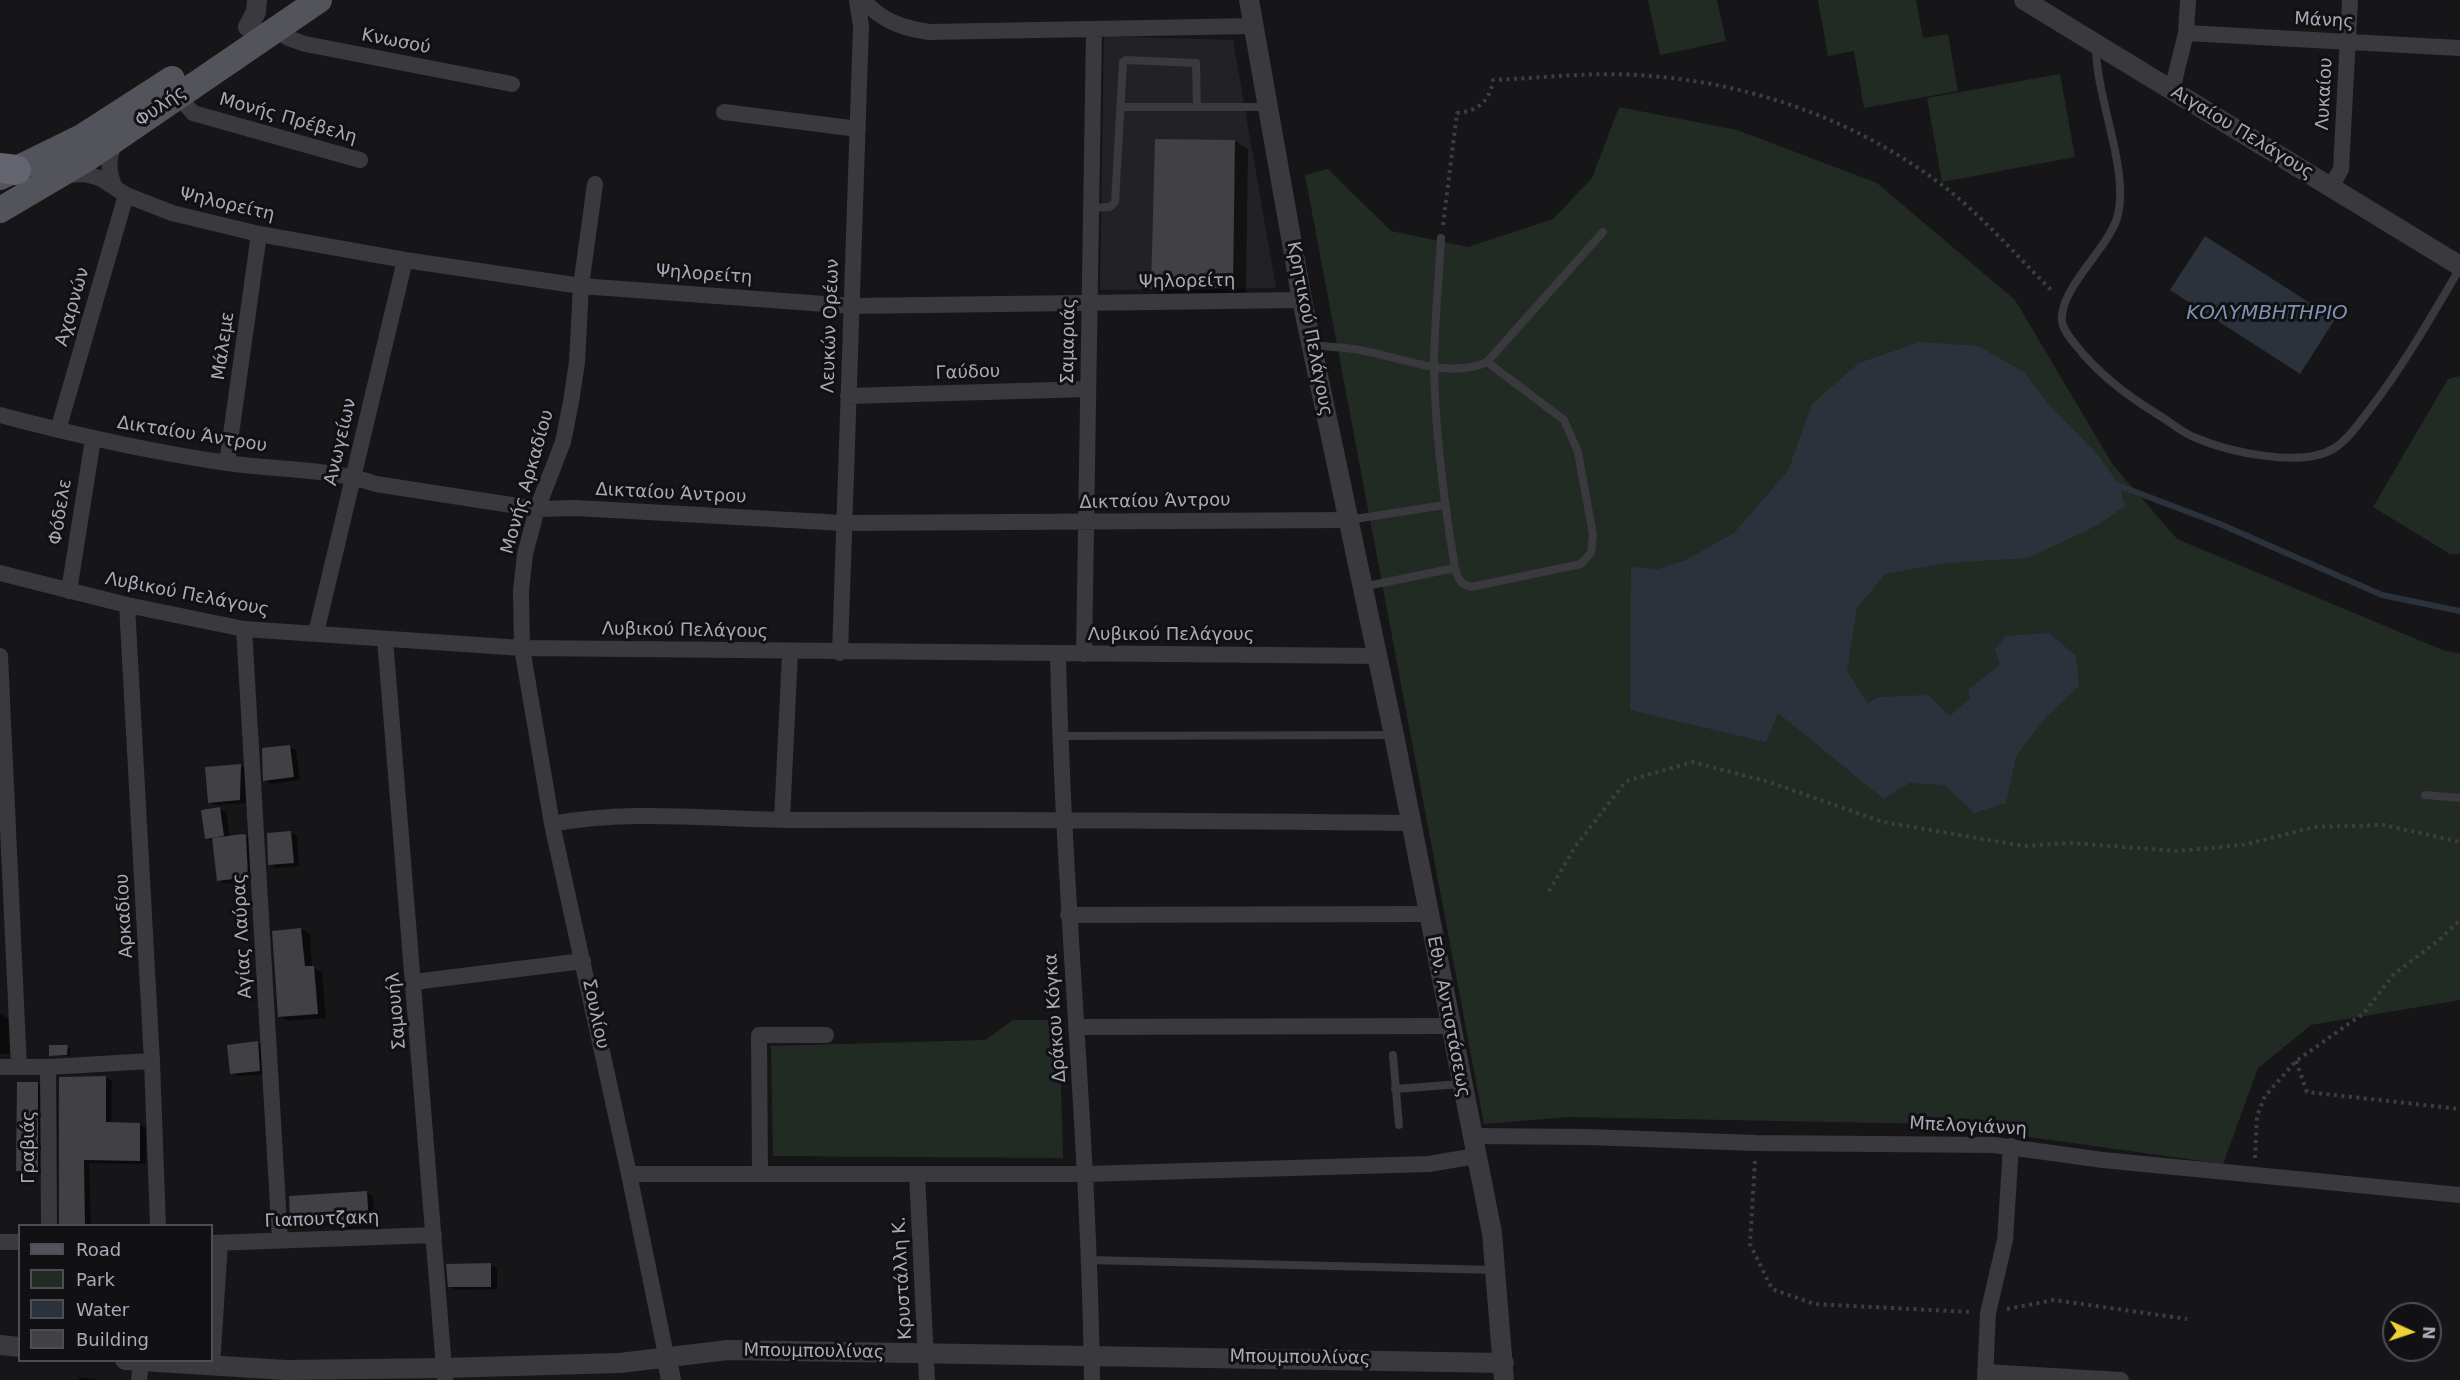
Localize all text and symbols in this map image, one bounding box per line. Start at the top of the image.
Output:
street label: Μάνης [2294,9,2354,33]
street label: Κνωσού [360,25,432,59]
street label: Λυκαίου [2312,57,2338,131]
street label: Φυλής [131,82,191,132]
street label: Αιγαίου Πελάγους [2167,82,2317,184]
street label: Μονής Πρέβελη [217,89,359,149]
street label: Ψηλορείτη [177,184,277,226]
street label: Κρητικού Πελάγους [1281,240,1337,418]
street label: Λευκών Ορέων [818,258,844,394]
street label: Ψηλορείτη [655,261,753,289]
street label: Αχαρνών [51,265,95,349]
street label: Ψηλορείτη [1138,270,1236,294]
street label: Σαμαριάς [1057,298,1081,384]
water label: ΚΟΛΥΜΒΗΤΗΡΙΟ [2186,302,2348,326]
street label: Μάλεμε [209,310,239,382]
street label: Γαύδου [935,361,1001,385]
street label: Ανωγείων [320,396,362,488]
street label: Μονής Αρκαδίου [497,407,559,557]
street label: Δικταίου Άντρου [116,413,268,457]
street label: Φόδελε [45,478,77,546]
street label: Δικταίου Άντρου [595,479,747,509]
street label: Δικταίου Άντρου [1079,490,1231,514]
street label: Λυβικού Πελάγους [103,569,271,621]
street label: Λυβικού Πελάγους [602,619,768,643]
street label: Λυβικού Πελάγους [1088,624,1254,646]
street label: Αρκαδίου [112,873,138,959]
street label: Αγίας Λαύρας [229,873,257,999]
street label: Εθν. Αντιστάσεως [1422,934,1474,1100]
street label: Δράκου Κόγκα [1041,953,1071,1083]
street label: Σαμουήλ [383,971,411,1051]
street label: Σουλίου [577,977,613,1051]
street label: Γραβιάς [18,1110,40,1184]
street label: Μπελογιάννη [1909,1113,2027,1141]
street label: Γιαπουτζακη [264,1207,380,1233]
street label: Κρυστάλλη Κ. [889,1216,917,1340]
legend [18,1224,213,1362]
text: Road [76,1239,121,1260]
text: Park [76,1269,115,1290]
text: Water [76,1299,129,1320]
north arrow [2382,1302,2442,1362]
text: N [2419,1326,2438,1340]
text: Building [76,1329,149,1350]
street label: Μπουμπουλίνας [743,1340,885,1364]
street label: Μπουμπουλίνας [1229,1346,1371,1370]

